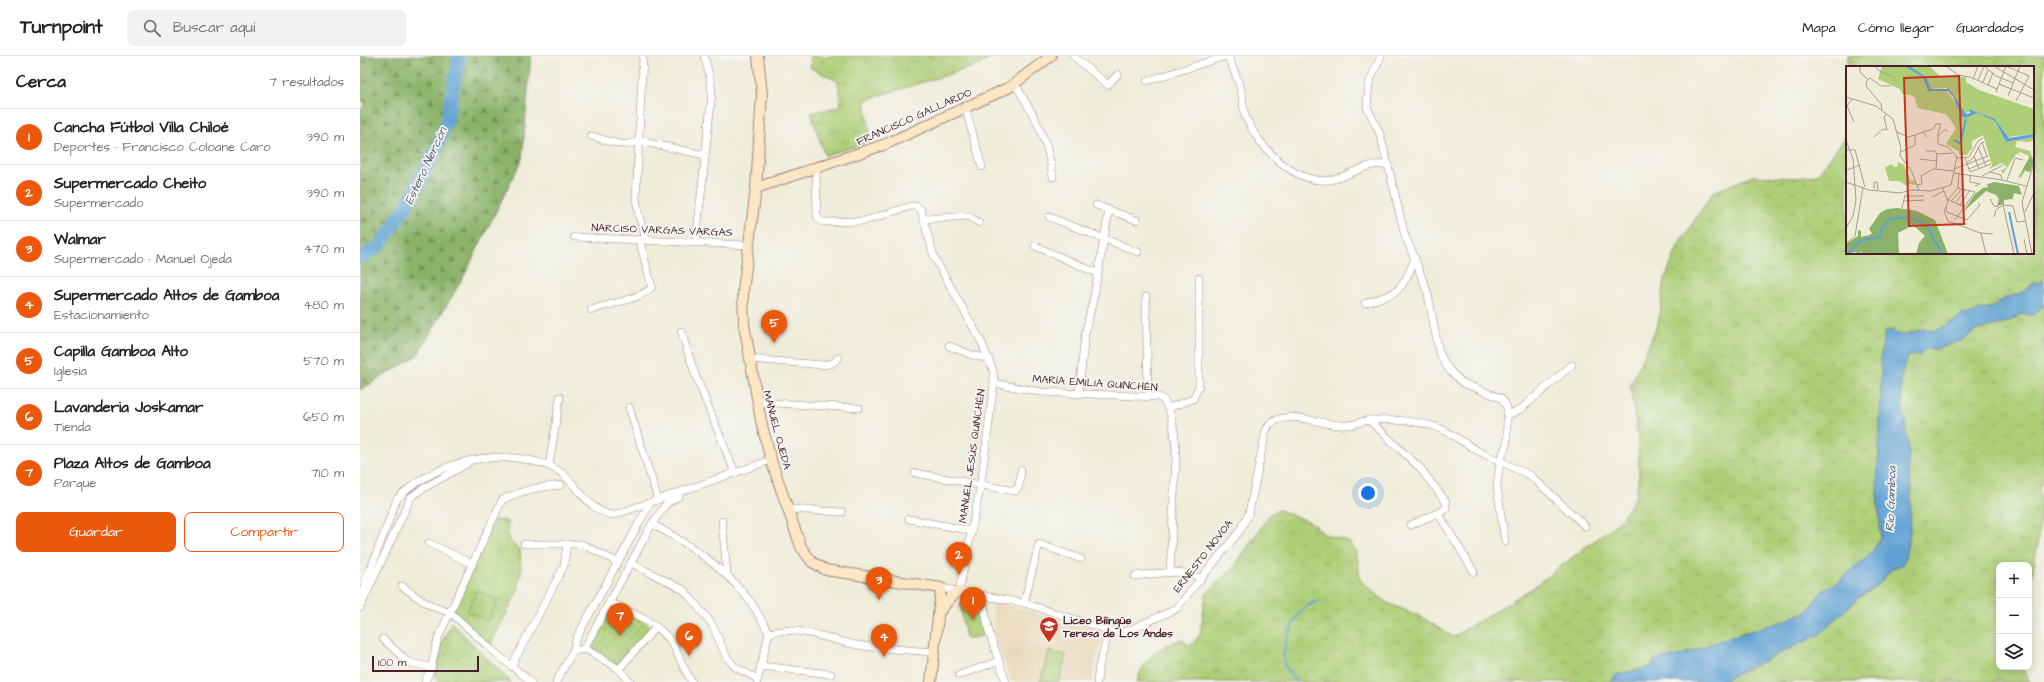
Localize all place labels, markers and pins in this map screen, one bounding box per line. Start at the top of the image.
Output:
pin: 5 [761,310,787,343]
pin: 2 [946,542,972,575]
pin: 3 [866,567,892,600]
pin: 1 [960,587,986,620]
pin: 7 [607,603,633,636]
place label: Liceo Bilingüe Teresa de Los Andes [1062,613,1173,641]
school or university icon: Liceo Bilingüe Teresa de Los Andes [1038,615,1060,643]
pin: 6 [676,623,702,656]
pin: 4 [871,624,897,657]

